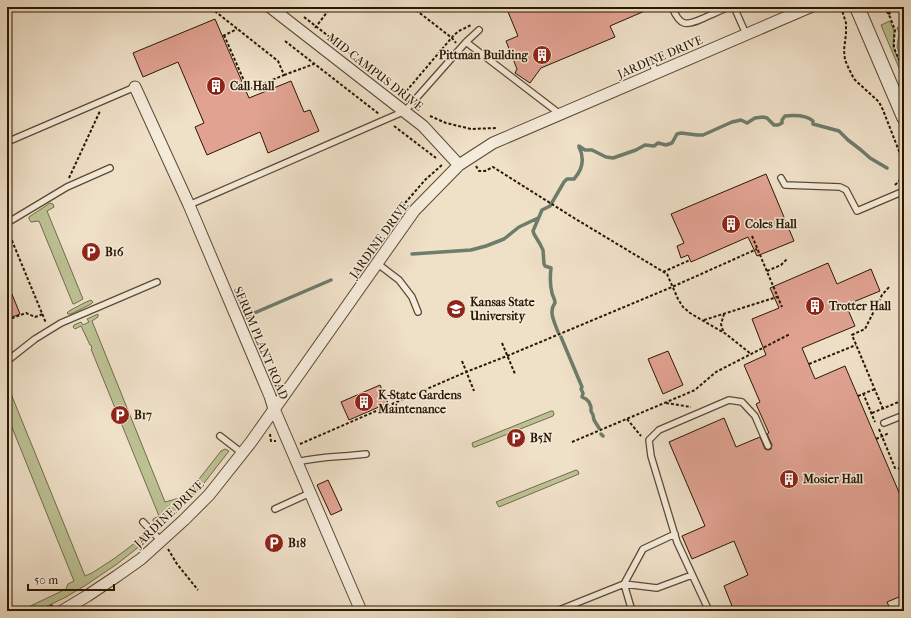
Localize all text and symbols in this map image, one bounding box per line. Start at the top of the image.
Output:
street label: MID-CAMPUS DRIVE [324,30,426,114]
street label: JARDINE DRIVE [614,33,705,82]
building icon: Pittman Building [531,44,553,66]
place label: Pittman Building [439,48,529,63]
building icon: Call Hall [205,75,227,97]
place label: Call Hall [230,79,275,93]
street label: JARDINE DRIVE [346,199,411,282]
building icon: Coles Hall [720,213,742,235]
place label: Coles Hall [745,217,798,231]
parking icon: B16 [80,241,102,263]
place label: B16 [105,245,124,259]
street label: SERUM PLANT ROAD [231,284,291,402]
place label: Kansas State University [469,295,535,324]
building icon: Trotter Hall [804,295,826,317]
school or university icon: Kansas State University [445,298,467,320]
place label: Trotter Hall [828,299,892,313]
place label: K-State Gardens Maintenance [377,388,462,416]
building icon: K-State Gardens Maintenance [353,391,375,413]
parking icon: B17 [109,404,131,426]
place label: B17 [134,408,152,422]
parking icon: B5N [505,427,527,449]
place label: B5N [530,431,553,445]
building icon: Mosier Hall [778,468,800,490]
place label: Mosier Hall [802,472,864,486]
street label: JARDINE DRIVE [131,477,207,551]
parking icon: B18 [263,532,285,554]
place label: B18 [288,536,306,550]
scale bar [28,566,114,592]
text: 50 m [34,573,58,587]

